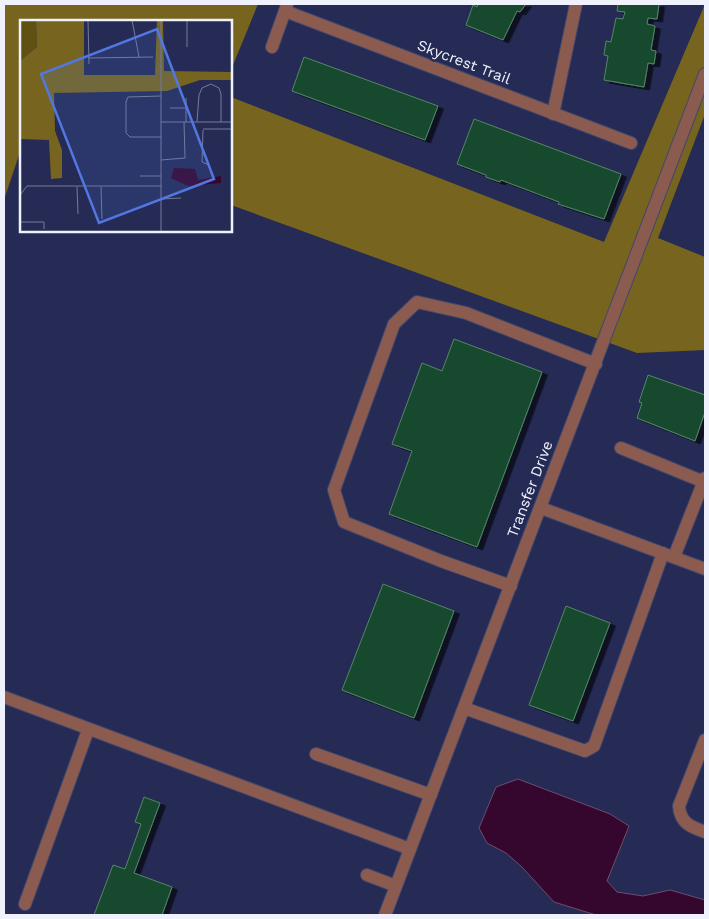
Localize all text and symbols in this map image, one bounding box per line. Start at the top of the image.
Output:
inset map [20,20,232,232]
street label: Skycrest Trail [415,36,514,88]
street label: Transfer Drive [503,438,557,540]

